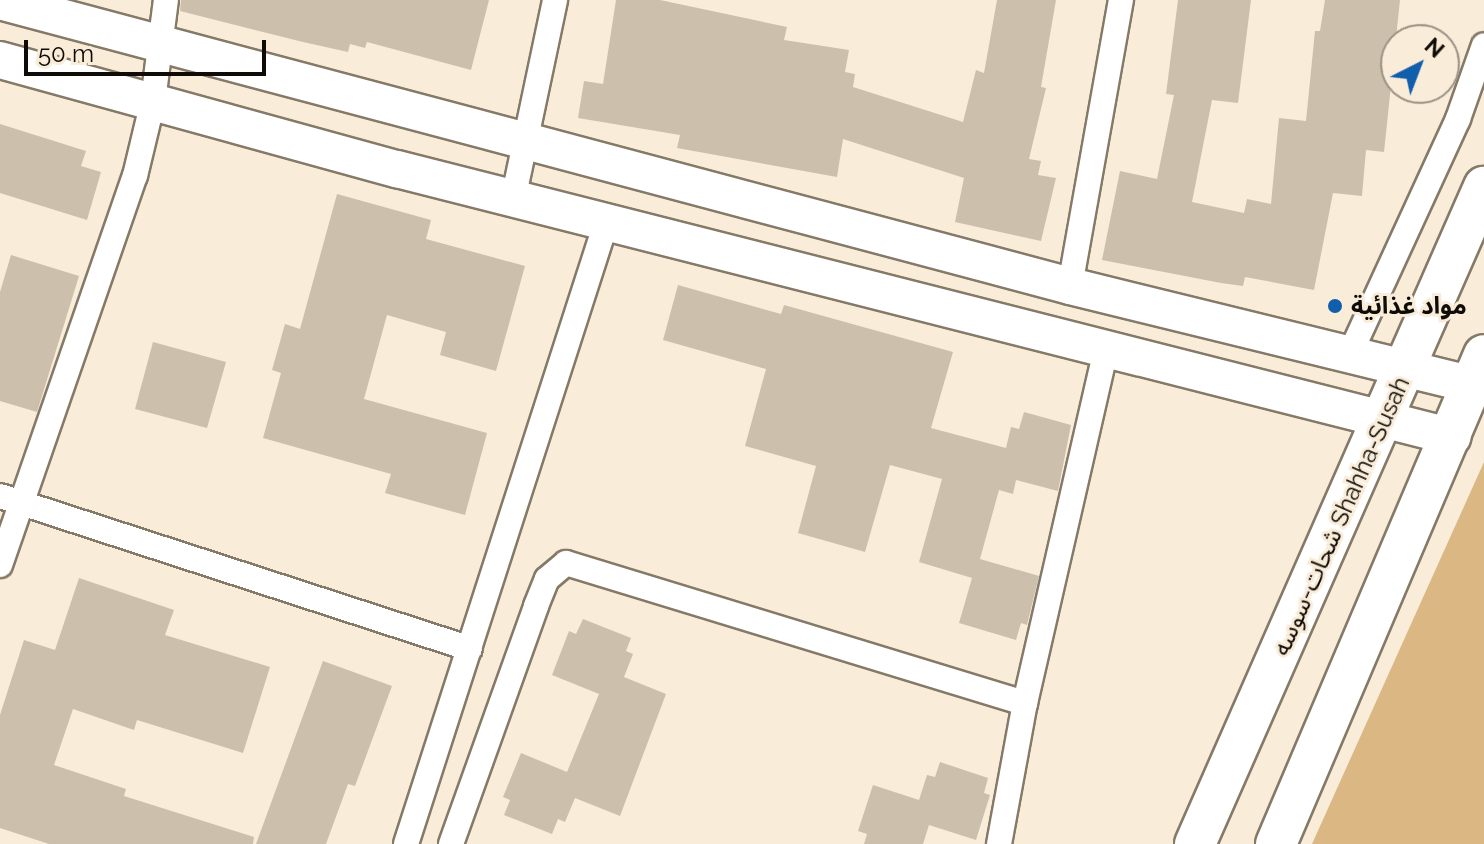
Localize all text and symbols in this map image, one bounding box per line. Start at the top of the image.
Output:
scale bar [28,24,270,74]
north arrow [1380,24,1460,104]
text: N [1420,32,1450,63]
text: 50 m [38,39,94,68]
place label: مواد غذائية [1351,292,1467,320]
marker: مواد غذائية [1326,297,1344,315]
street label: شحات-سوسه Shahha-Susah [1266,372,1416,660]

